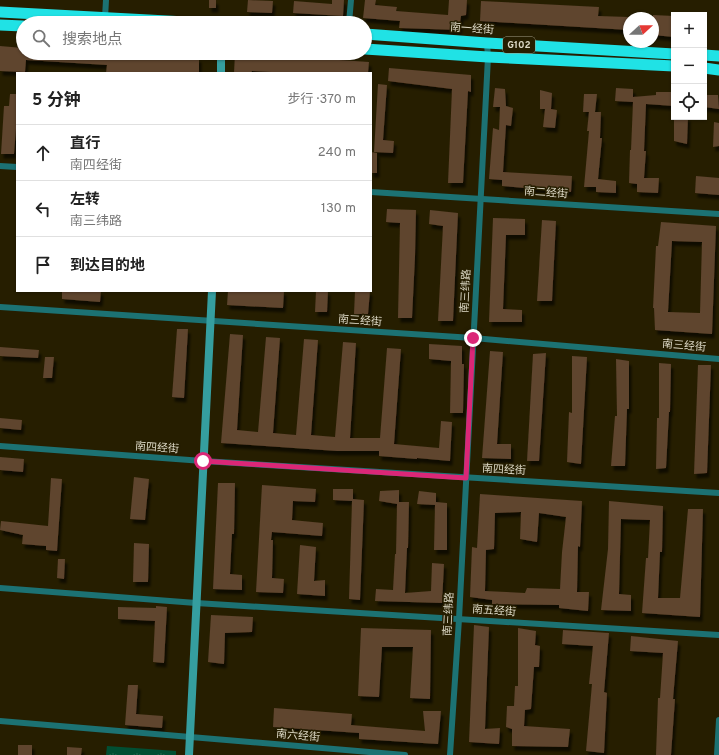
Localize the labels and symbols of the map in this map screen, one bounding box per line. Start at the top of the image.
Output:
north arrow [623,12,659,48]
street label: 南一经街 [450,20,494,38]
road number: G102 [503,37,535,53]
street label: 南二经街 [524,184,568,202]
street label: 南三纬路 [458,269,474,313]
street label: 南三经街 [338,312,382,330]
route end [464,329,482,347]
street label: 南三经街 [661,337,707,355]
street label: 南四经街 [135,439,179,457]
route start [194,452,212,470]
street label: 南四经街 [482,462,526,478]
street label: 南三纬路 [441,592,457,636]
street label: 南五经街 [472,602,516,620]
street label: 南六经街 [275,727,321,745]

